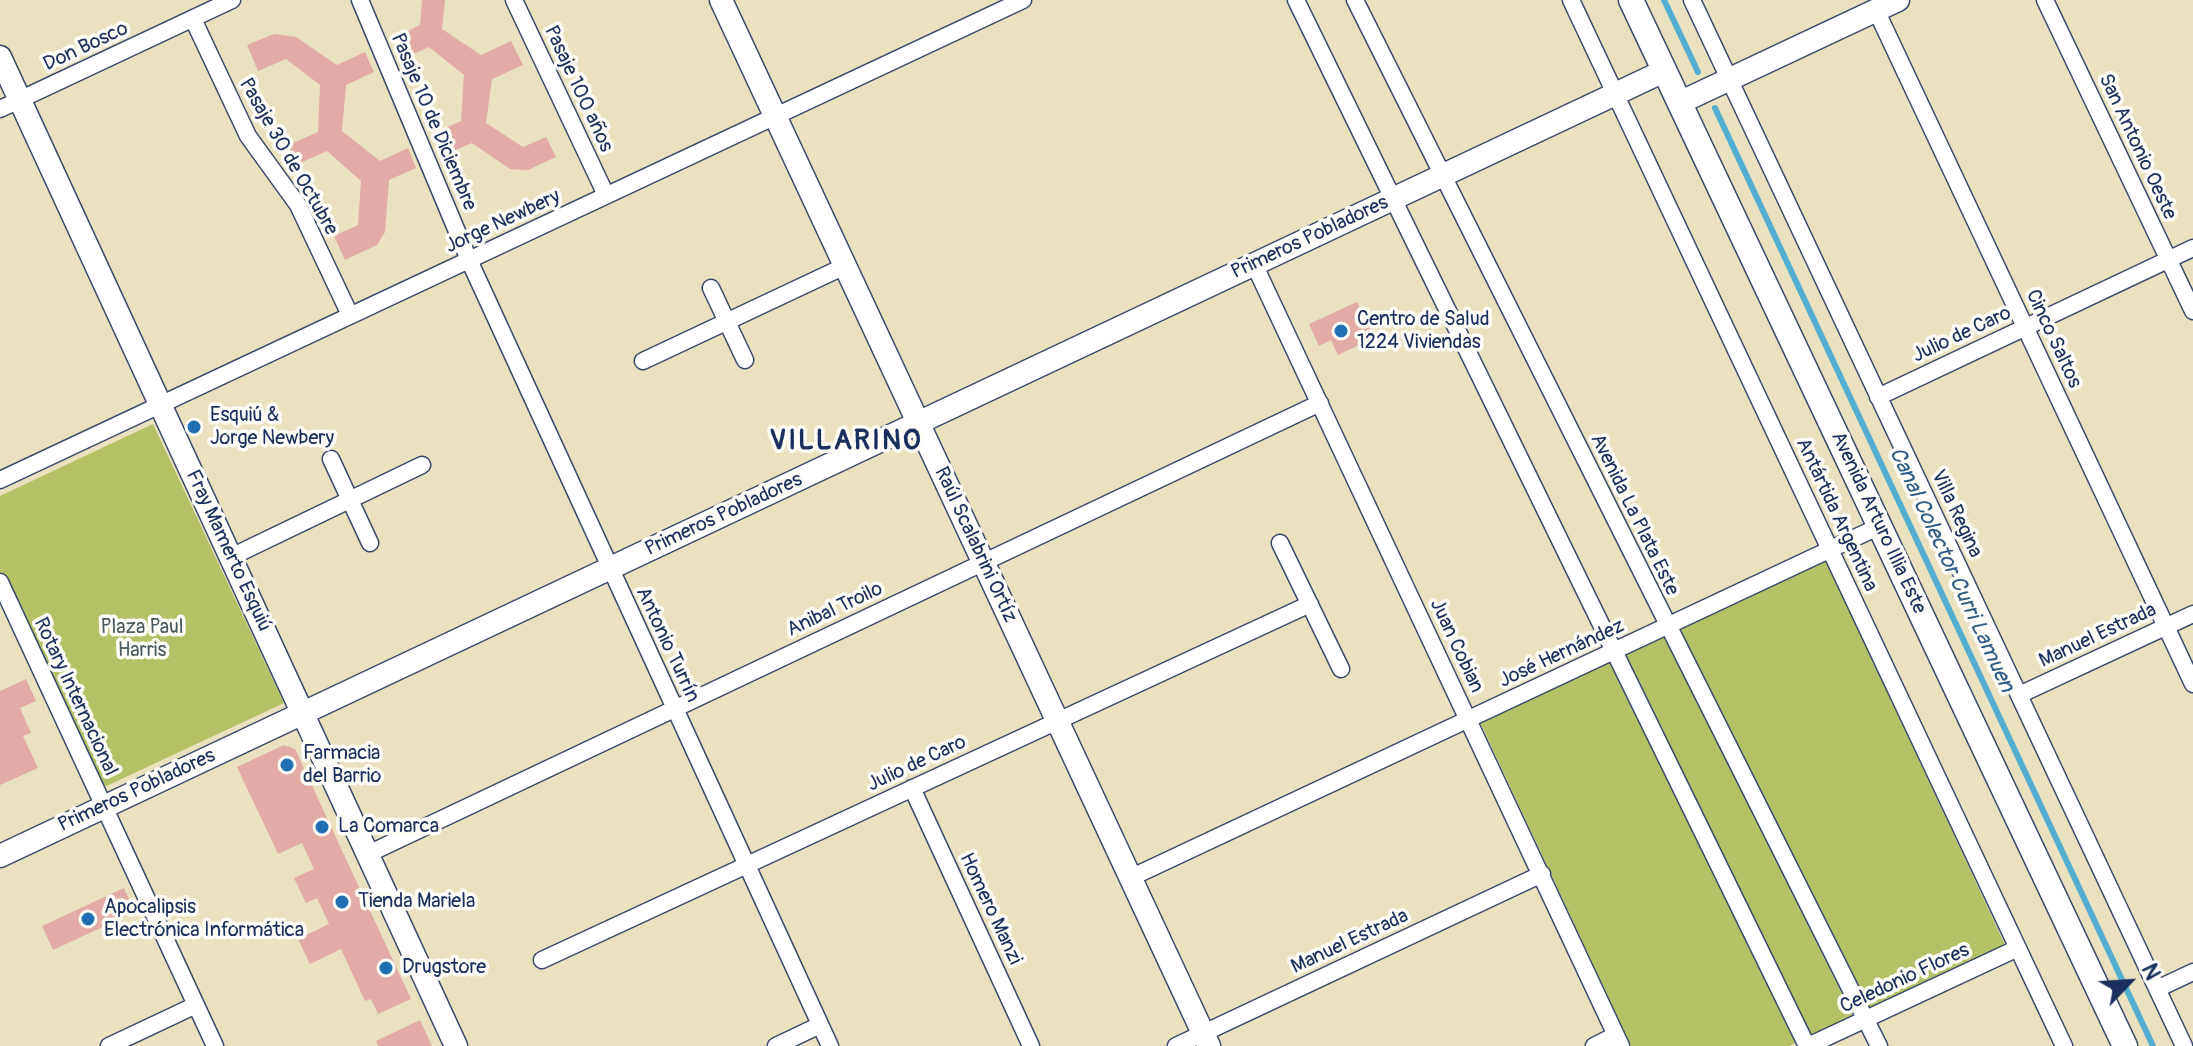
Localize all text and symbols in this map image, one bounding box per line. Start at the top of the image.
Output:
street label: Don Bosco [40,17,132,77]
street label: Pasaje 100 años [538,22,618,156]
street label: Pasaje 10 de Diciembre [385,30,481,214]
street label: San Antonio Oeste [2093,70,2181,224]
street label: Pasaje 30 de Octubre [233,74,343,240]
street label: Jorge Newbery [442,185,564,259]
street label: Primeros Pobladores [1228,191,1392,285]
street label: Cinco Saltos [2020,286,2086,392]
street label: Julio de Caro [1909,302,2015,368]
place label: Centro de Salud 1224 Viviendas [1357,308,1490,355]
marker: Centro de Salud 1224 Viviendas [1332,322,1350,340]
place label: Esquiú & Jorge Newbery [210,404,334,451]
marker: Esquiú & Jorge Newbery [185,418,203,436]
district label: VILLARINO [769,425,923,459]
street label: Avenida Arturo Illia Este [1825,428,1931,618]
street label: Avenida La Plata Este [1584,430,1684,600]
street label: Antártida Argentina [1790,434,1882,596]
water label: Canal Colector Curri Lamuen [1883,443,2019,697]
street label: Raúl Scalabrini Ortíz [928,463,1022,627]
street label: Fray Mamerto Esquiú [180,466,276,636]
street label: Villa Regina [1925,466,1987,562]
street label: Primeros Pobladores [642,468,806,562]
street label: Anibal Troilo [783,577,887,643]
street label: Antonio Turrín [630,584,704,706]
street label: Juan Cobian [1424,595,1488,697]
street label: Manuel Estrada [2036,598,2160,674]
street label: Rotary Internacional [28,614,122,780]
street label: José Hernández [1496,615,1628,693]
park label: Plaza Paul Harris [100,616,184,663]
street label: Julio de Caro [864,731,970,797]
place label: Farmacia del Barrio [303,742,381,789]
street label: Primeros Pobladores [55,744,219,838]
marker: Farmacia del Barrio [278,756,296,774]
place label: La Comarca [338,815,439,839]
marker: La Comarca [313,818,331,836]
street label: Homero Manzi [954,849,1026,969]
place label: Tienda Mariela [358,890,475,914]
marker: Tienda Mariela [333,893,351,911]
place label: Apocalipsis Electrónica Informática [104,896,304,943]
street label: Manuel Estrada [1288,904,1412,980]
marker: Apocalipsis Electrónica Informática [79,910,97,928]
street label: Celedonio Flores [1837,939,1973,1019]
north arrow [2089,942,2169,1022]
place label: Drugstore [402,956,486,980]
marker: Drugstore [377,959,395,977]
text: N [2135,959,2167,985]

